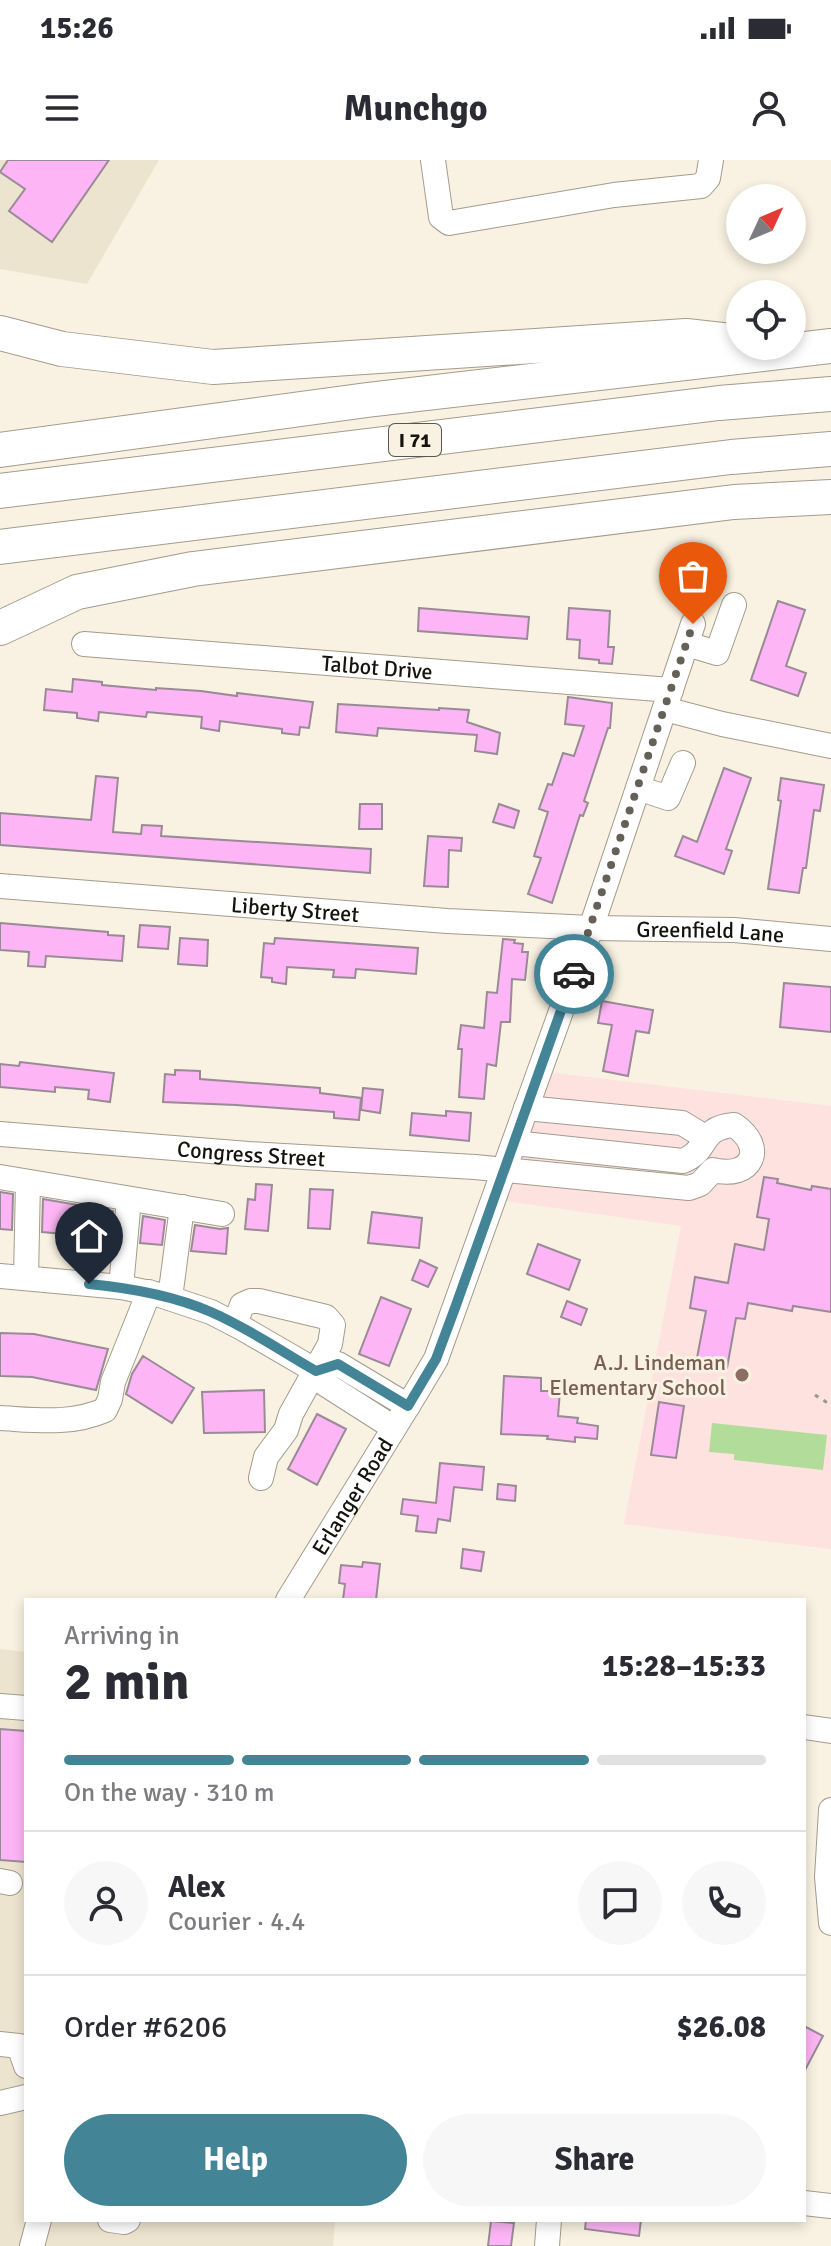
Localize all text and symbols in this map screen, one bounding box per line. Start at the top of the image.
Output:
text: 15:26 [40,10,114,47]
icon: menu [40,86,84,130]
text: Munchgo [343,86,488,131]
icon: person [747,86,791,130]
north arrow [726,184,806,264]
map controls [726,184,806,360]
button: locate [726,280,806,360]
road number: I 71 [389,424,441,456]
pin [659,542,727,624]
icon: bag [671,554,715,598]
street label: Talbot Drive [320,649,434,685]
street label: Liberty Street [230,891,361,928]
street label: Greenfield Lane [636,915,785,948]
courier [534,934,614,1014]
icon: car [552,952,596,996]
street label: Congress Street [176,1135,326,1172]
pin [55,1202,123,1284]
icon: home [67,1214,111,1258]
place label: A.J. Lindeman Elementary School [549,1349,726,1401]
marker: A.J. Lindeman Elementary School [733,1366,751,1384]
street label: Erlanger Road [306,1433,398,1560]
text: Arriving in [64,1620,180,1652]
text: 15:28–15:33 [602,1648,766,1685]
text: 2 min [64,1650,190,1714]
text: On the way · 310 m [64,1777,274,1809]
button: person [64,1861,148,1945]
button: chat [578,1861,662,1945]
button: phone [682,1861,766,1945]
text: Alex [168,1869,225,1906]
text: Courier · 4.4 [168,1906,305,1938]
text: Order #6206 [64,2009,227,2046]
text: $26.08 [676,2009,766,2046]
button: Help [64,2114,407,2206]
button: Share [423,2114,766,2206]

